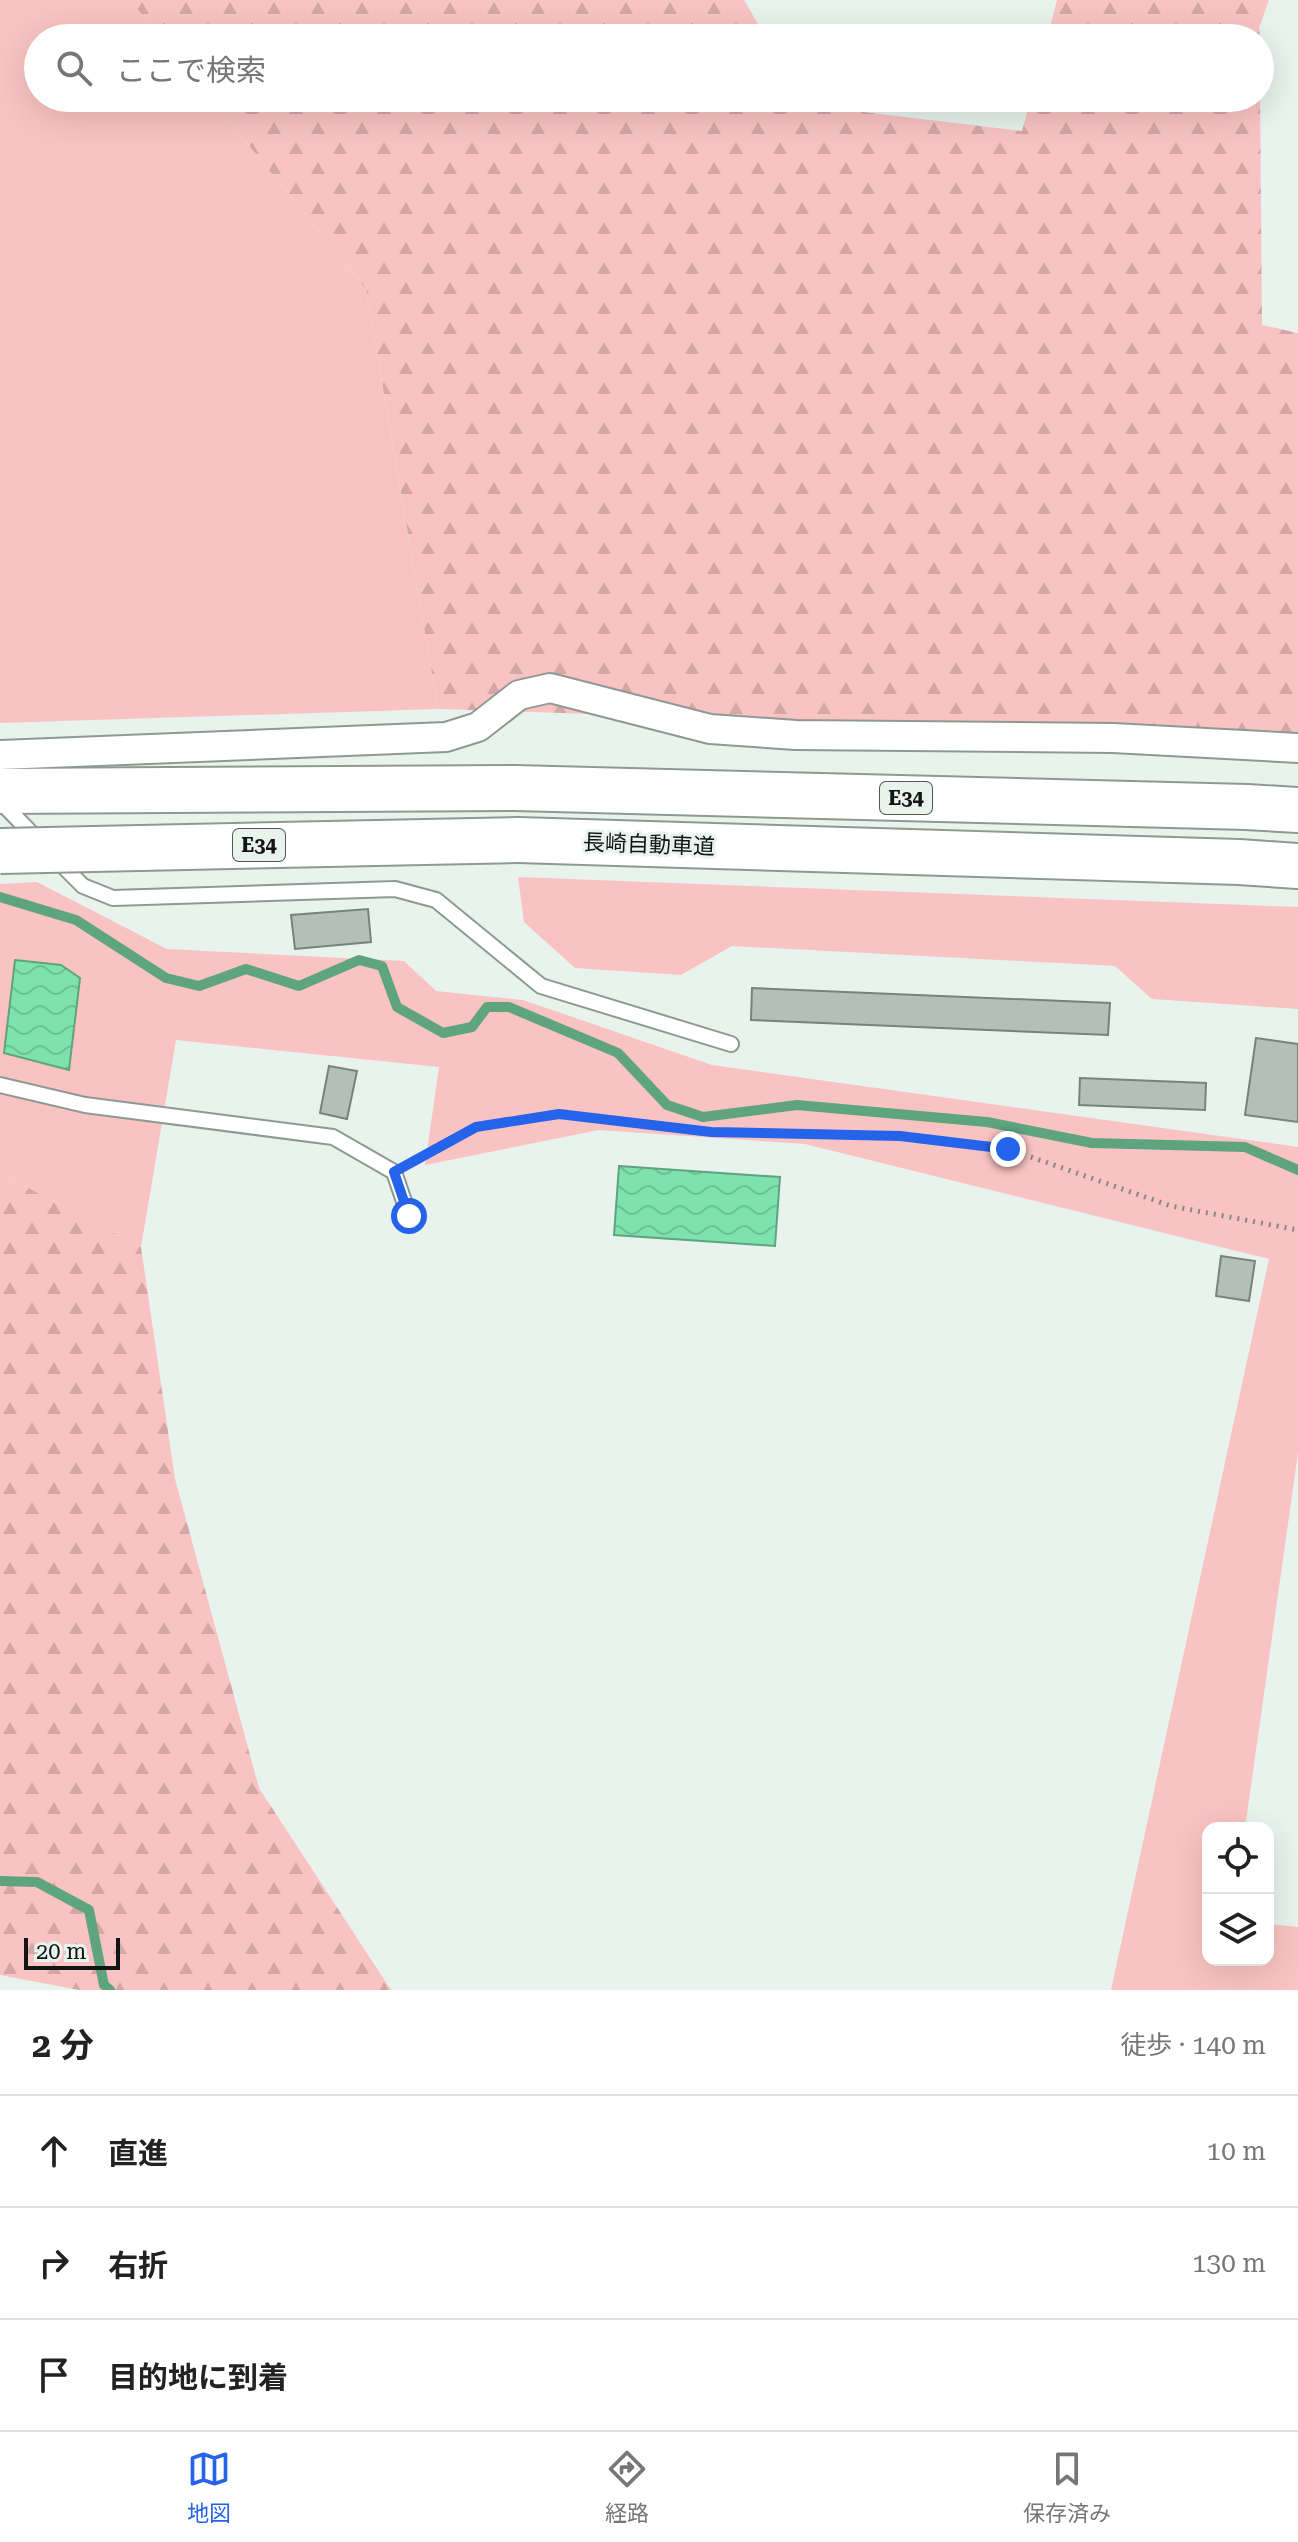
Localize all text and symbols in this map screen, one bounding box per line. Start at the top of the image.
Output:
search box [24,24,1274,112]
icon: search [52,46,96,90]
text: ここで検索 [116,53,266,88]
road number: E34 [880,782,932,814]
road number: E34 [233,829,285,861]
street label: 長崎自動車道 [583,830,715,859]
route end [990,1131,1026,1167]
route start [391,1198,427,1234]
map controls [1202,1822,1274,1966]
button: locate [1202,1822,1274,1894]
button: layers [1202,1894,1274,1966]
scale bar [24,1934,120,1970]
text: 20 m [36,1939,86,1964]
text: 2 分 [32,2025,94,2065]
text: 徒歩 · 140 m [1120,2030,1266,2060]
icon: ahead [32,2129,76,2173]
text: 直進 [108,2136,168,2171]
text: 10 m [1207,2136,1266,2166]
icon: right [32,2241,76,2285]
text: 右折 [108,2248,168,2283]
text: 130 m [1192,2248,1266,2278]
icon: arrive [32,2353,76,2397]
text: 目的地に到着 [108,2360,288,2395]
tab: 地図 [187,2447,231,2527]
tab: 経路 [605,2447,649,2527]
tab: 保存済み [1023,2447,1111,2527]

